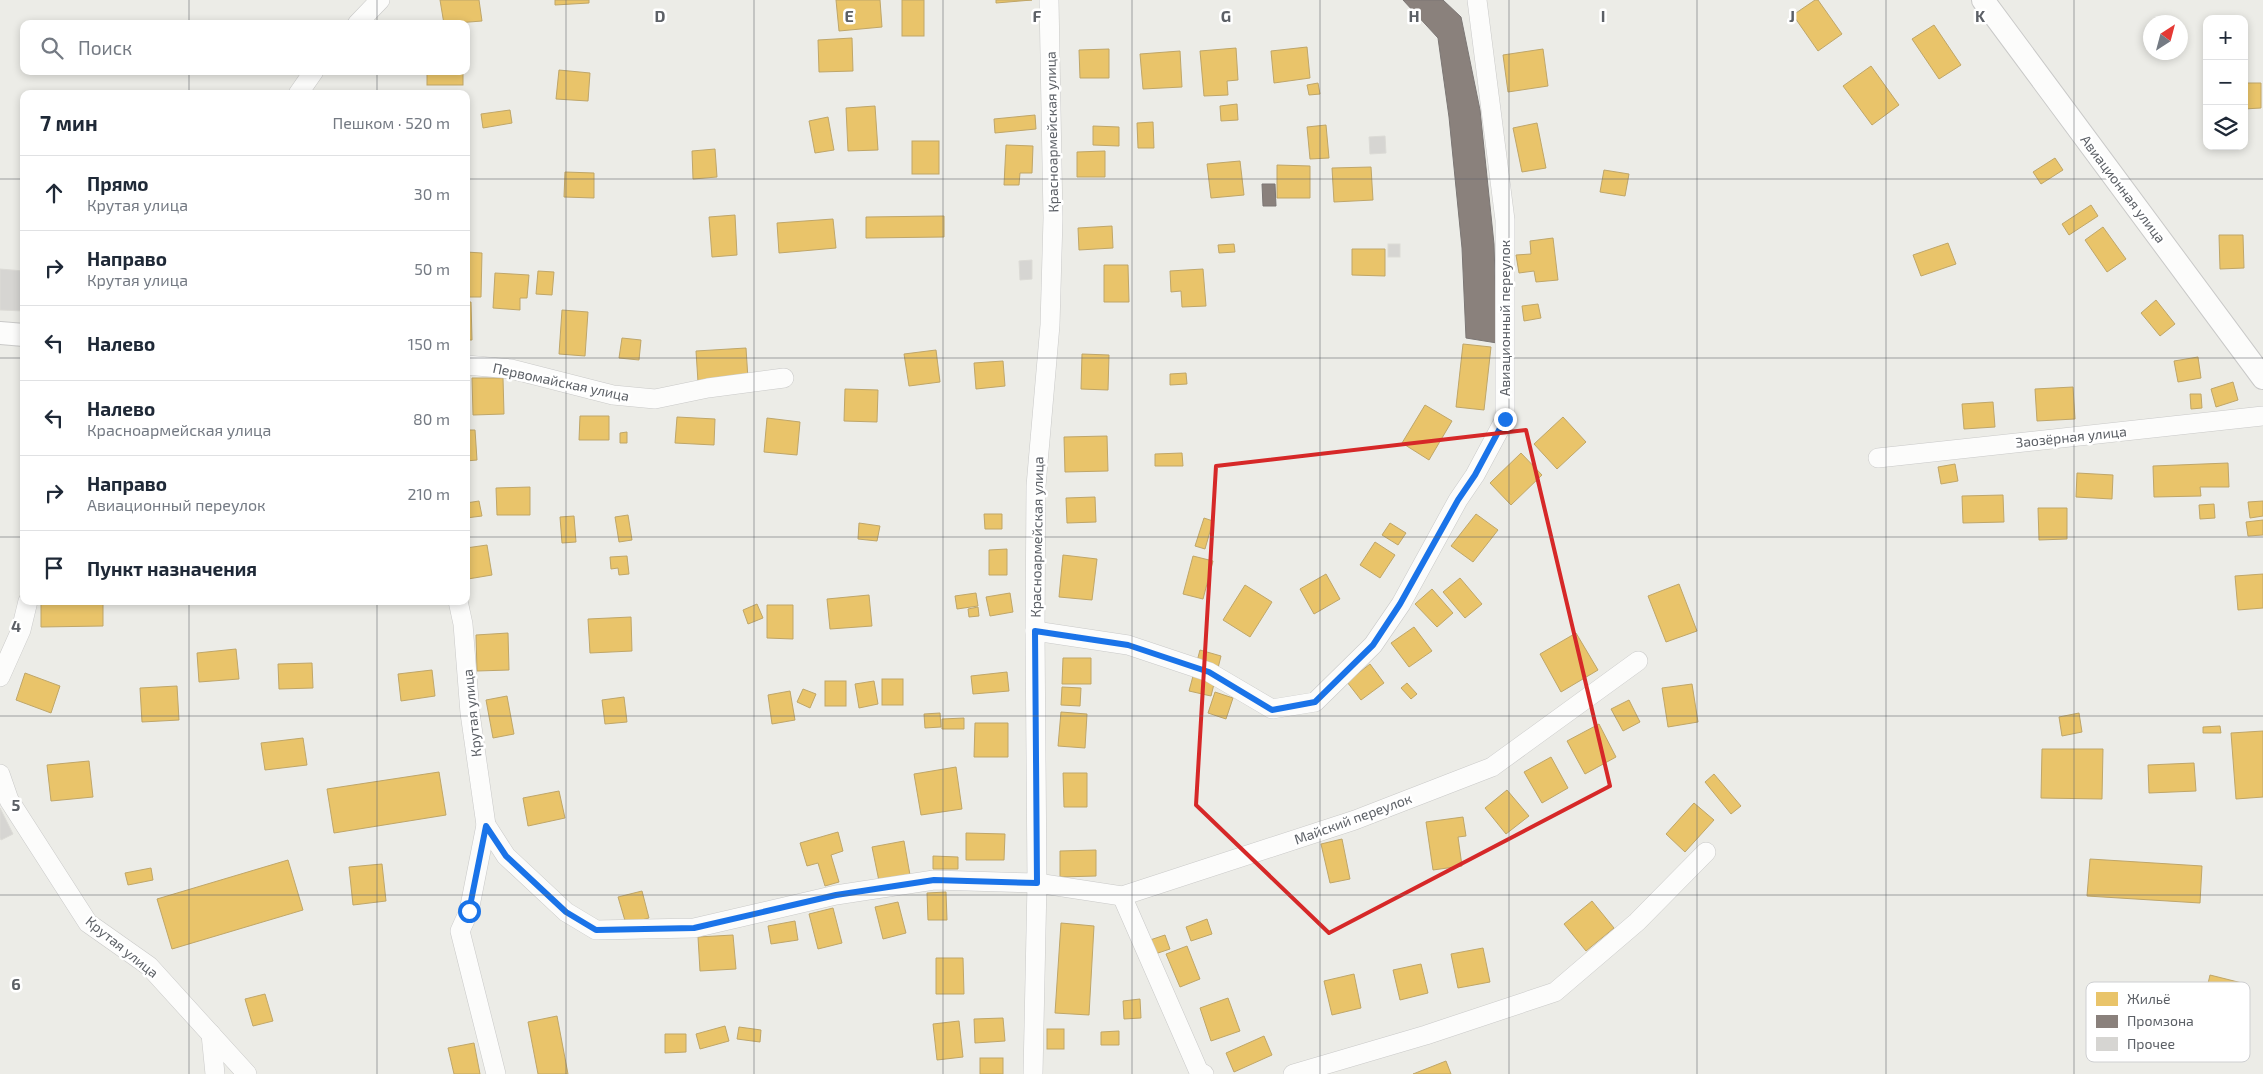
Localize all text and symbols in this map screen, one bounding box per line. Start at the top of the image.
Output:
text: D [655,6,666,25]
text: E [844,6,854,25]
text: F [1033,6,1042,25]
text: G [1221,6,1231,25]
text: H [1408,6,1420,25]
text: I [1601,6,1605,25]
text: J [1789,6,1795,25]
text: K [1975,6,1986,25]
north arrow [2143,15,2188,60]
map controls [2203,15,2248,150]
button: + [2203,15,2248,60]
search box [20,20,470,75]
icon: search [38,34,66,62]
text: Поиск [78,36,132,59]
street label: Красноармейская улица [1042,51,1061,213]
button: − [2203,60,2248,105]
button: layers [2203,105,2248,150]
text: 7 мин [40,110,98,135]
text: Пешком · 520 m [332,113,450,132]
street label: Авиационная улица [2077,131,2170,246]
text: Прямо [87,172,149,195]
icon: ahead [40,179,68,207]
text: 30 m [414,184,450,203]
text: Крутая улица [87,195,188,214]
street label: Авиационный переулок [1496,239,1513,396]
text: Направо [87,247,167,270]
icon: right [40,254,68,282]
text: 50 m [414,259,450,278]
text: Крутая улица [87,270,188,289]
icon: left [40,329,68,357]
text: Налево [87,332,155,355]
text: 150 m [408,334,450,353]
street label: Первомайская улица [491,359,631,404]
text: Налево [87,397,155,420]
icon: left [40,404,68,432]
route end [1494,408,1517,431]
text: 80 m [413,409,450,428]
text: Красноармейская улица [87,420,271,439]
street label: Заозёрная улица [2015,422,2127,451]
street label: Красноармейская улица [1027,456,1046,618]
text: Направо [87,472,167,495]
icon: right [40,479,68,507]
text: 210 m [407,484,450,503]
text: Авиационный переулок [87,495,266,514]
icon: arrive [40,554,68,582]
text: Пункт назначения [87,557,257,580]
text: 4 [11,616,21,635]
street label: Крутая улица [458,668,485,758]
street label: Майский переулок [1292,789,1414,848]
text: 5 [12,795,21,814]
route start [458,900,481,923]
street label: Крутая улица [83,912,162,981]
text: 6 [11,974,21,993]
legend [2086,982,2250,1062]
text: Жильё [2127,990,2171,1007]
text: Промзона [2127,1012,2194,1029]
text: Прочее [2127,1035,2175,1052]

